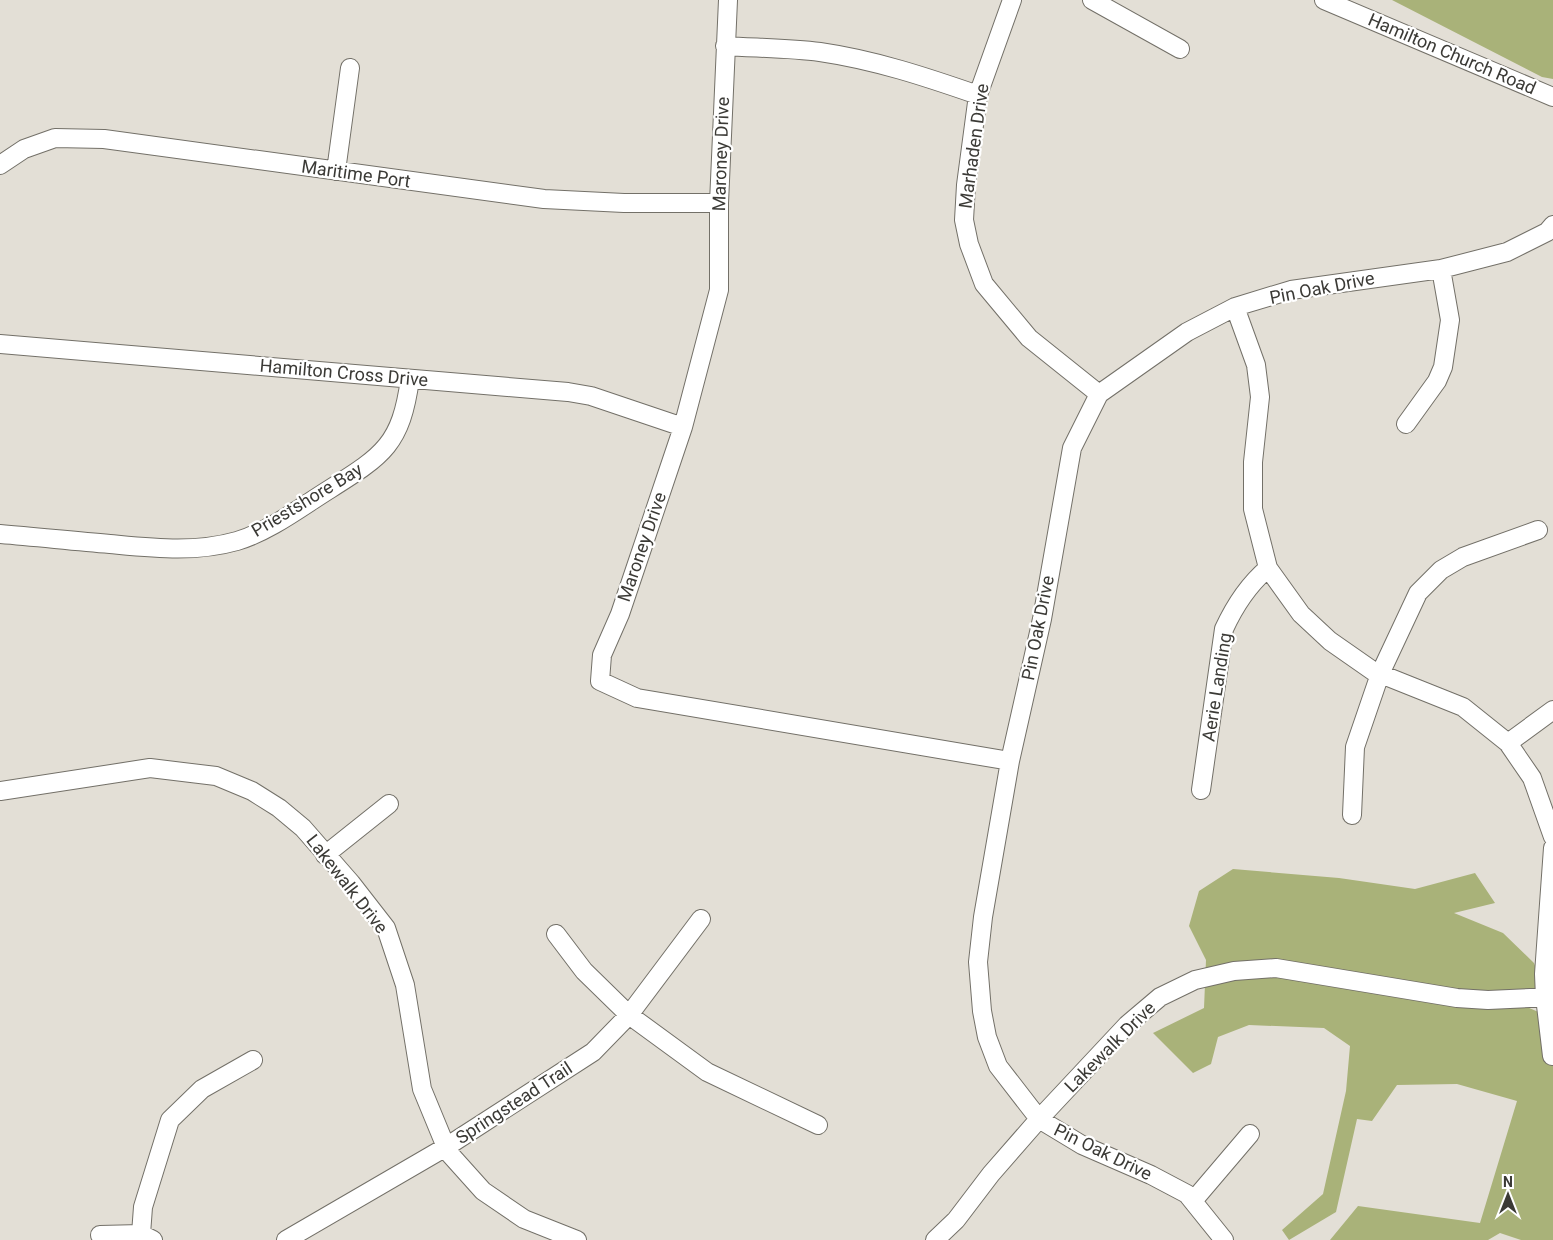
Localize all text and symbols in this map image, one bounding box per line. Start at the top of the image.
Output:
street label: Hamilton Church Road [1365,9,1539,98]
street label: Marhaden Drive [954,82,993,210]
street label: Maroney Drive [708,96,733,212]
street label: Maritime Port [300,155,412,192]
street label: Pin Oak Drive [1268,267,1376,308]
street label: Hamilton Cross Drive [259,355,429,390]
street label: Priestshore Bay [248,458,366,541]
street label: Maroney Drive [613,489,670,604]
street label: Pin Oak Drive [1017,574,1058,682]
street label: Aerie Landing [1198,631,1235,743]
street label: Lakewalk Drive [302,830,393,937]
street label: Lakewalk Drive [1060,997,1159,1096]
street label: Springstead Trail [452,1057,576,1148]
street label: Pin Oak Drive [1051,1119,1156,1184]
north arrow [1483,1170,1533,1220]
text: N [1503,1174,1513,1190]

